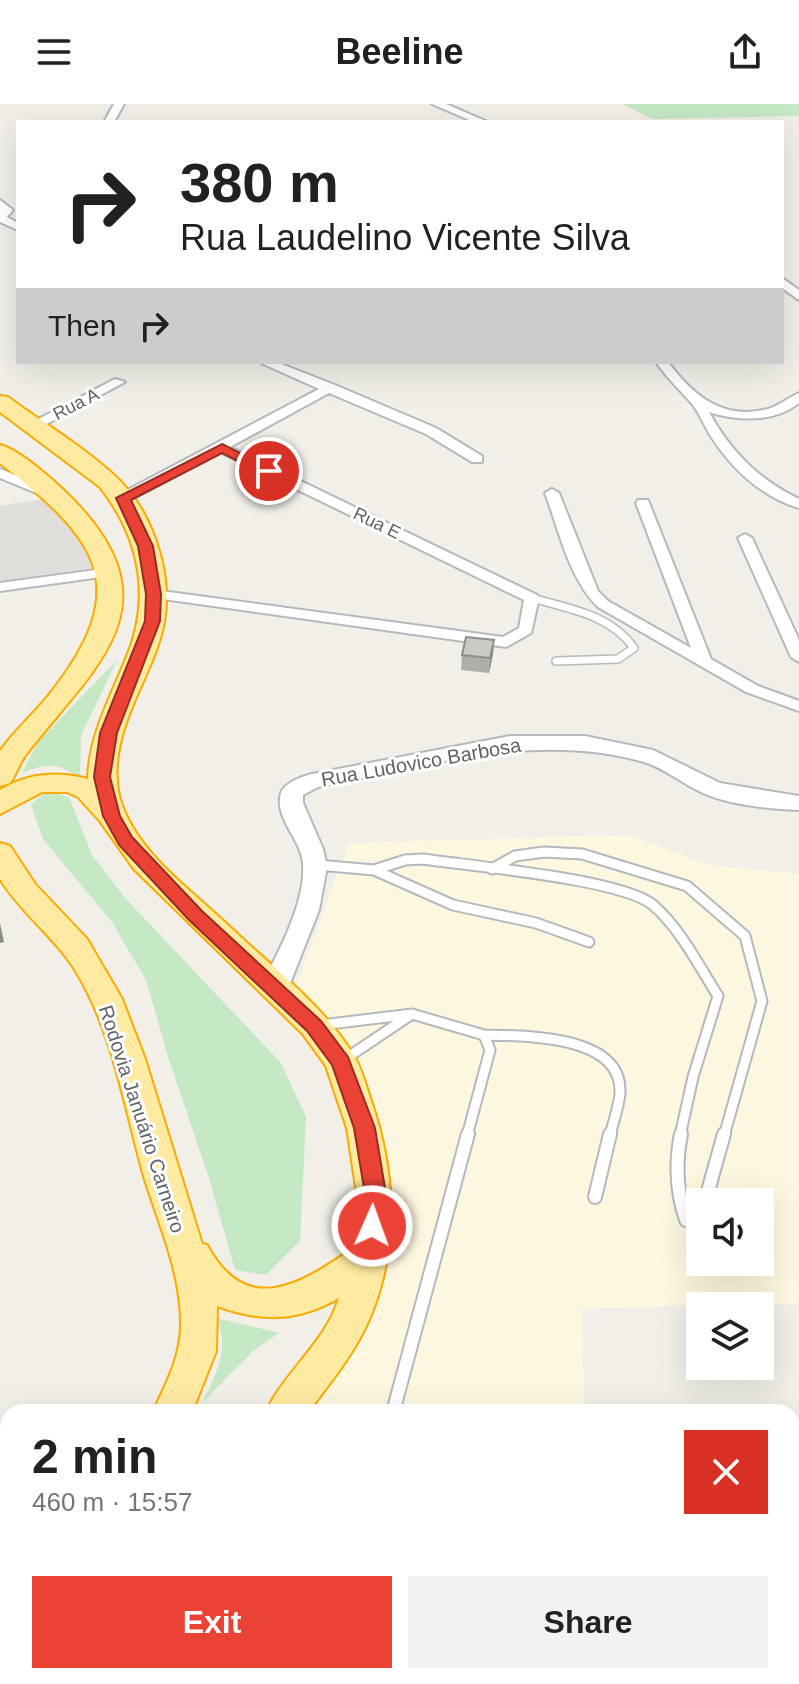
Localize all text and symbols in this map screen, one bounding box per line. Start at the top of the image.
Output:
icon: menu [32,30,76,74]
icon: share [723,30,767,74]
text: Beeline [335,31,464,72]
text: 380 m [180,151,339,214]
icon: right [48,152,152,256]
text: Rua Laudelino Vicente Silva [180,217,630,258]
icon: right [132,304,176,348]
text: Then [48,309,116,342]
street label: Rua A [50,384,102,424]
pin [235,437,303,505]
icon: arrive [247,449,291,493]
street label: Rua E [350,503,404,543]
street label: Rua Ludovico Barbosa [319,733,523,790]
street label: Rodovia Januário Carneiro [95,1002,189,1236]
position arrow [330,1184,414,1268]
map controls [686,1188,774,1380]
button: sound [686,1188,774,1276]
button: layers [686,1292,774,1380]
text: 2 min [32,1430,157,1483]
button: close [684,1430,768,1514]
text: 460 m · 15:57 [32,1487,192,1517]
button: Exit [32,1576,392,1668]
button: Share [408,1576,768,1668]

